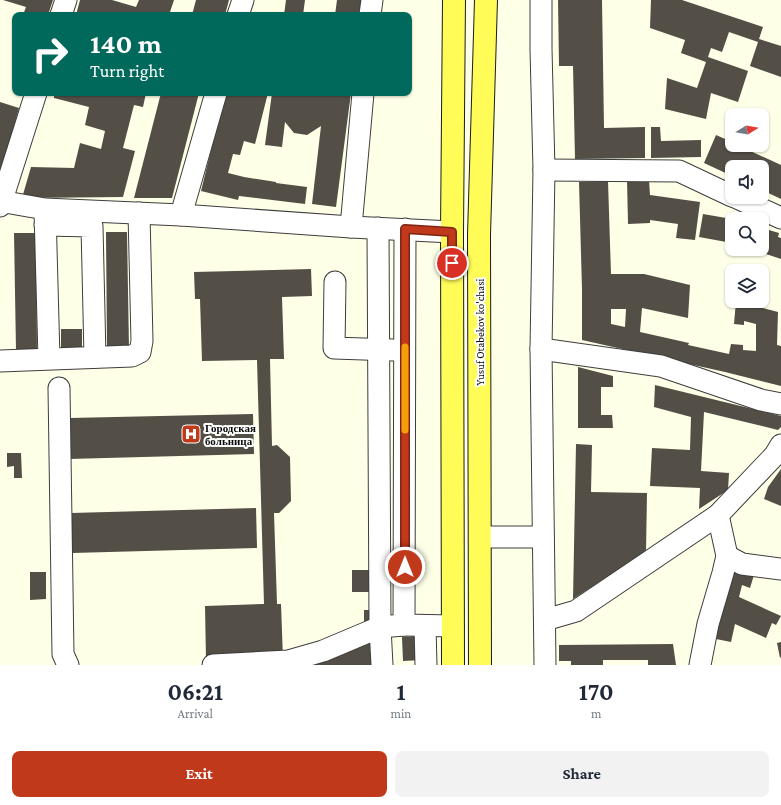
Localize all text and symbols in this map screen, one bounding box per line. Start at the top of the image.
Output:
icon: right [24,28,76,80]
text: 140 m [90,28,162,59]
text: Turn right [90,61,164,81]
north arrow [725,108,769,152]
map controls [725,108,769,308]
button: sound [725,160,769,204]
button: search [725,212,769,256]
pin [435,246,469,280]
icon: arrive [441,252,463,274]
button: layers [725,264,769,308]
street label: Yusuf Otabekov ko'chasi [474,278,486,385]
place label: Городская больница [205,422,256,447]
hospital icon: Городская больница [180,423,202,445]
position arrow [384,546,426,588]
text: 06:21 [167,678,223,705]
text: 1 [396,678,405,705]
text: 170 [579,678,614,705]
text: Arrival [178,706,213,721]
text: min [390,706,411,721]
text: m [591,706,601,721]
button: Exit [12,751,387,797]
button: Share [395,751,769,797]

